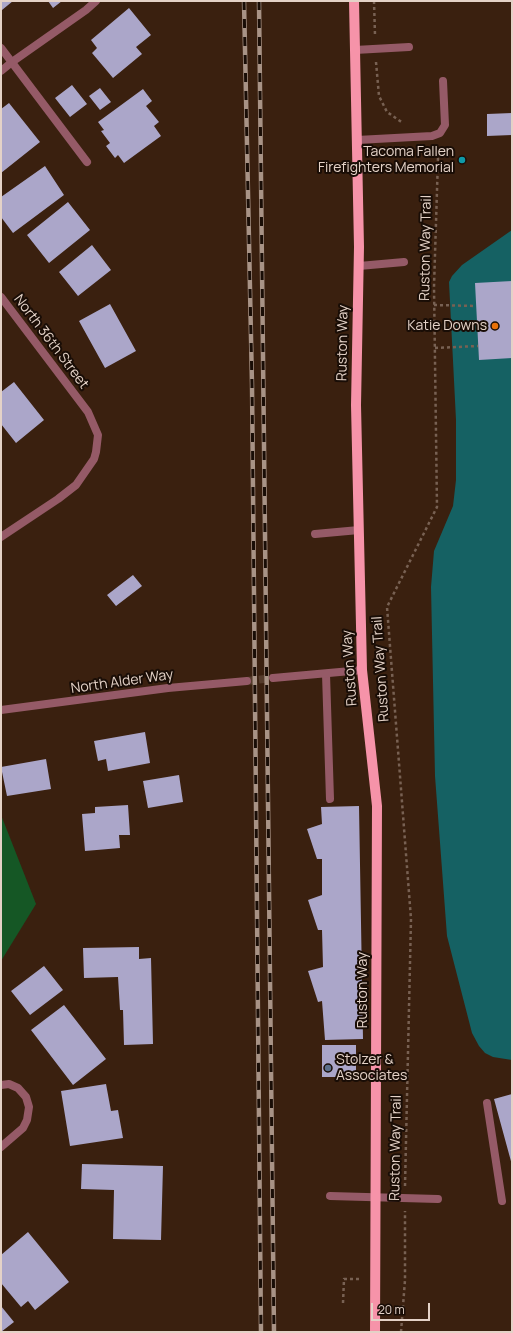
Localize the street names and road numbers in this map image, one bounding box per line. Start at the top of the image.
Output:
street label: Ruston Way Trail [417,195,435,301]
street label: North 36th Street [10,291,92,393]
street label: Ruston Way [334,305,352,381]
street label: Ruston Way Trail [369,616,393,722]
street label: Ruston Way [339,629,361,707]
street label: North Alder Way [70,666,174,698]
street label: Ruston Way [355,952,371,1028]
street label: Ruston Way Trail [387,1095,405,1201]

